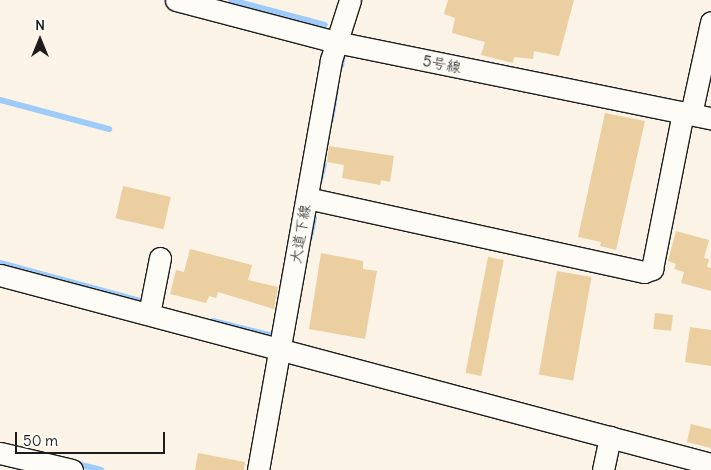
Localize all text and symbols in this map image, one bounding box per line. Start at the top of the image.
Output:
north arrow [15,15,65,65]
text: N [35,16,45,34]
street label: 5号線 [421,51,463,77]
street label: 大道下線 [286,203,314,265]
scale bar [18,422,168,454]
text: 50 m [23,431,58,450]

